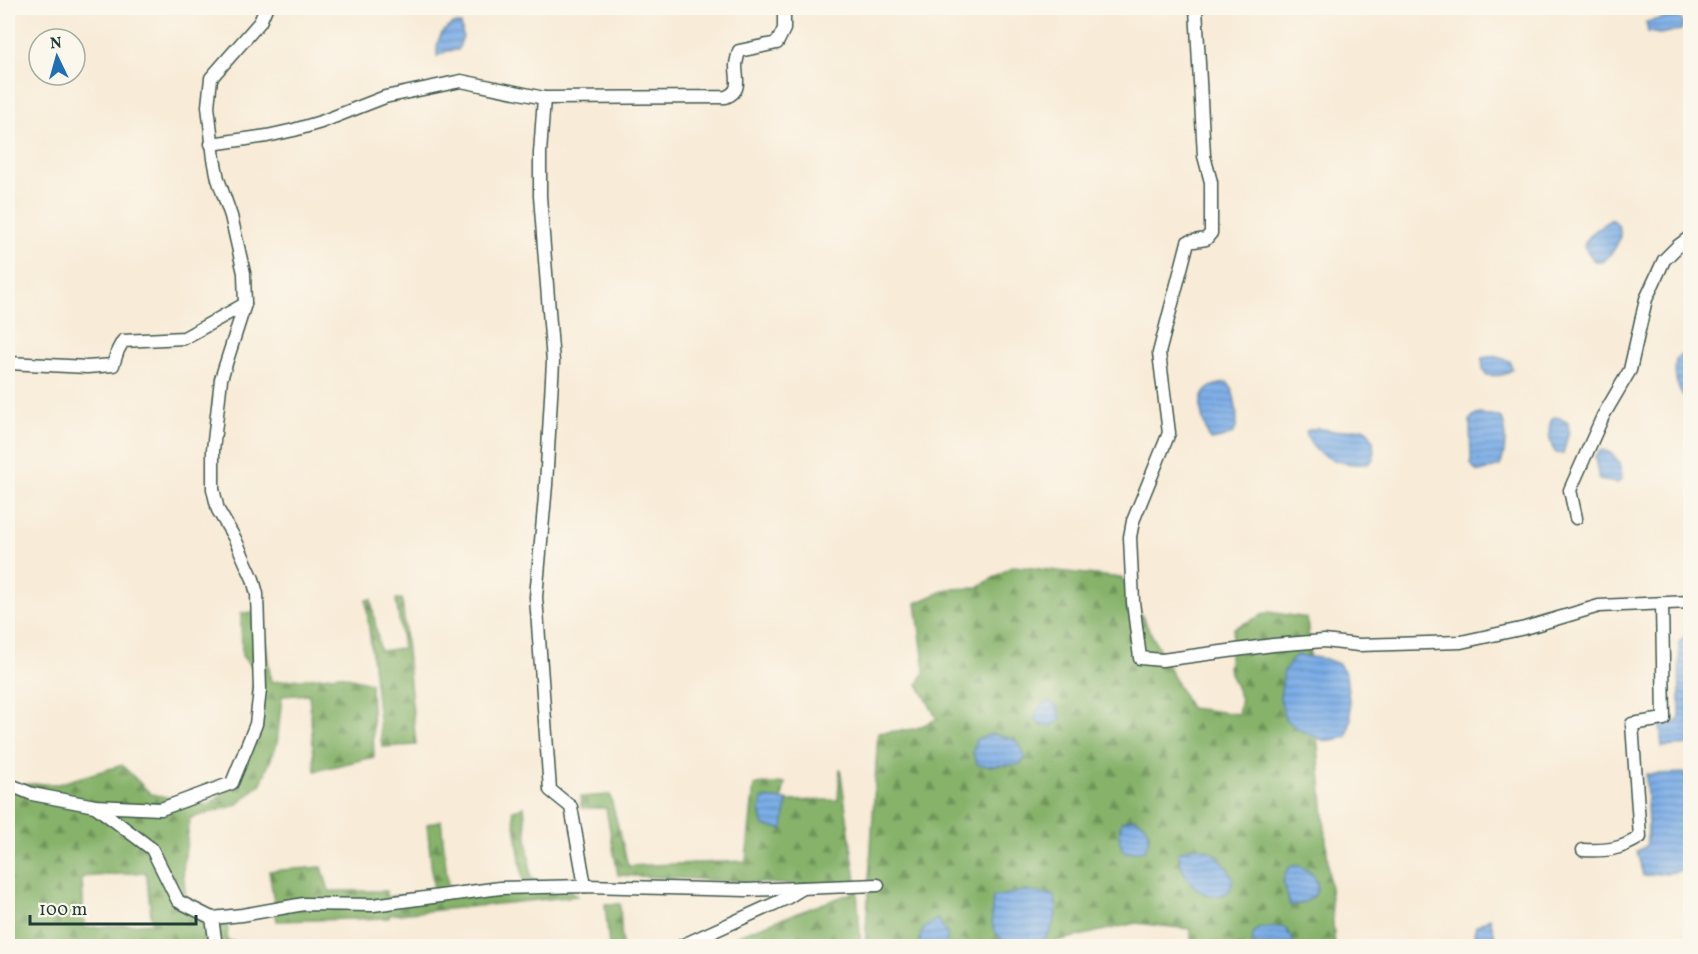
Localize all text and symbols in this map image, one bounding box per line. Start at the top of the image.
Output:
north arrow [27,27,87,87]
text: N [49,33,63,56]
scale bar [30,888,196,926]
text: 100 m [39,898,88,923]

